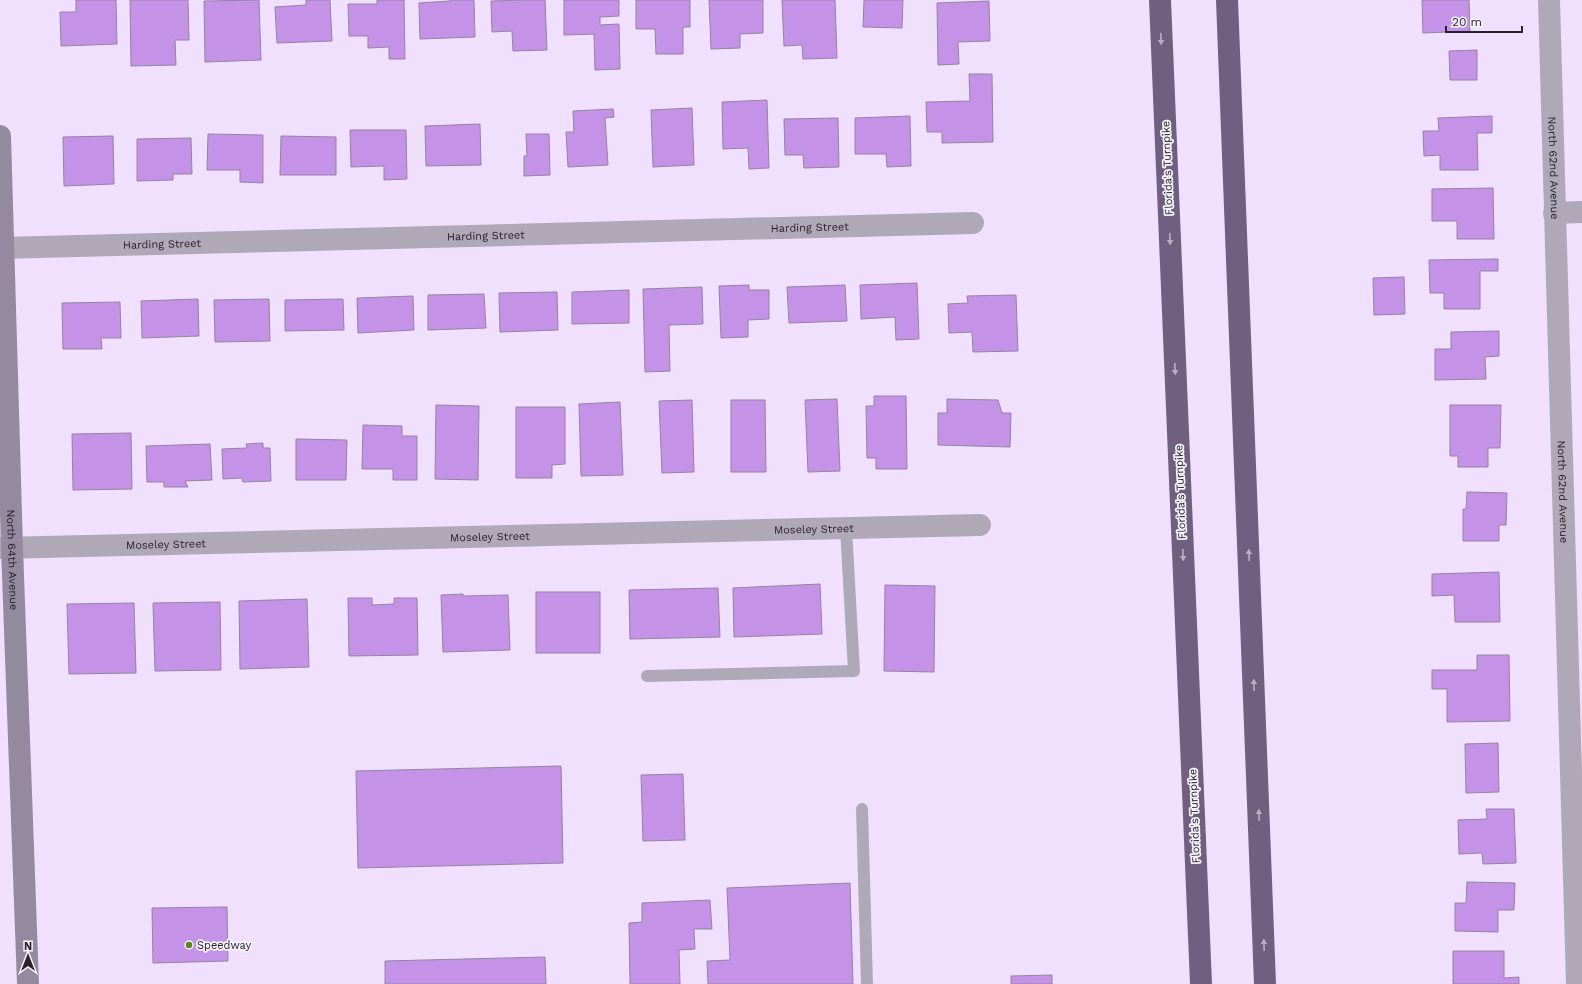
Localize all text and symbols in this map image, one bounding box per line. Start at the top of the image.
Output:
scale bar [1446,8,1522,34]
text: 20 m [1452,15,1482,29]
one-way arrow [1158,33,1165,45]
street label: North 62nd Avenue [1545,116,1561,220]
street label: Florida's Turnpike [1159,120,1176,215]
street label: Harding Street [771,220,849,235]
street label: Harding Street [447,229,525,244]
one-way arrow [1166,233,1173,245]
street label: Harding Street [123,237,201,252]
one-way arrow [1172,363,1178,376]
street label: North 62nd Avenue [1555,440,1570,544]
street label: Florida's Turnpike [1172,444,1189,539]
street label: North 64th Avenue [4,509,20,611]
street label: Moseley Street [774,522,854,537]
street label: Moseley Street [450,530,530,544]
street label: Moseley Street [126,537,206,552]
one-way arrow [1180,549,1186,562]
one-way arrow [1245,549,1252,561]
one-way arrow [1250,679,1257,691]
street label: Florida's Turnpike [1186,768,1203,863]
one-way arrow [1255,809,1262,821]
north arrow [8,936,48,976]
place label: Speedway [197,939,251,952]
one-way arrow [1260,939,1267,951]
text: N [24,940,32,953]
marker: Speedway [184,940,194,950]

